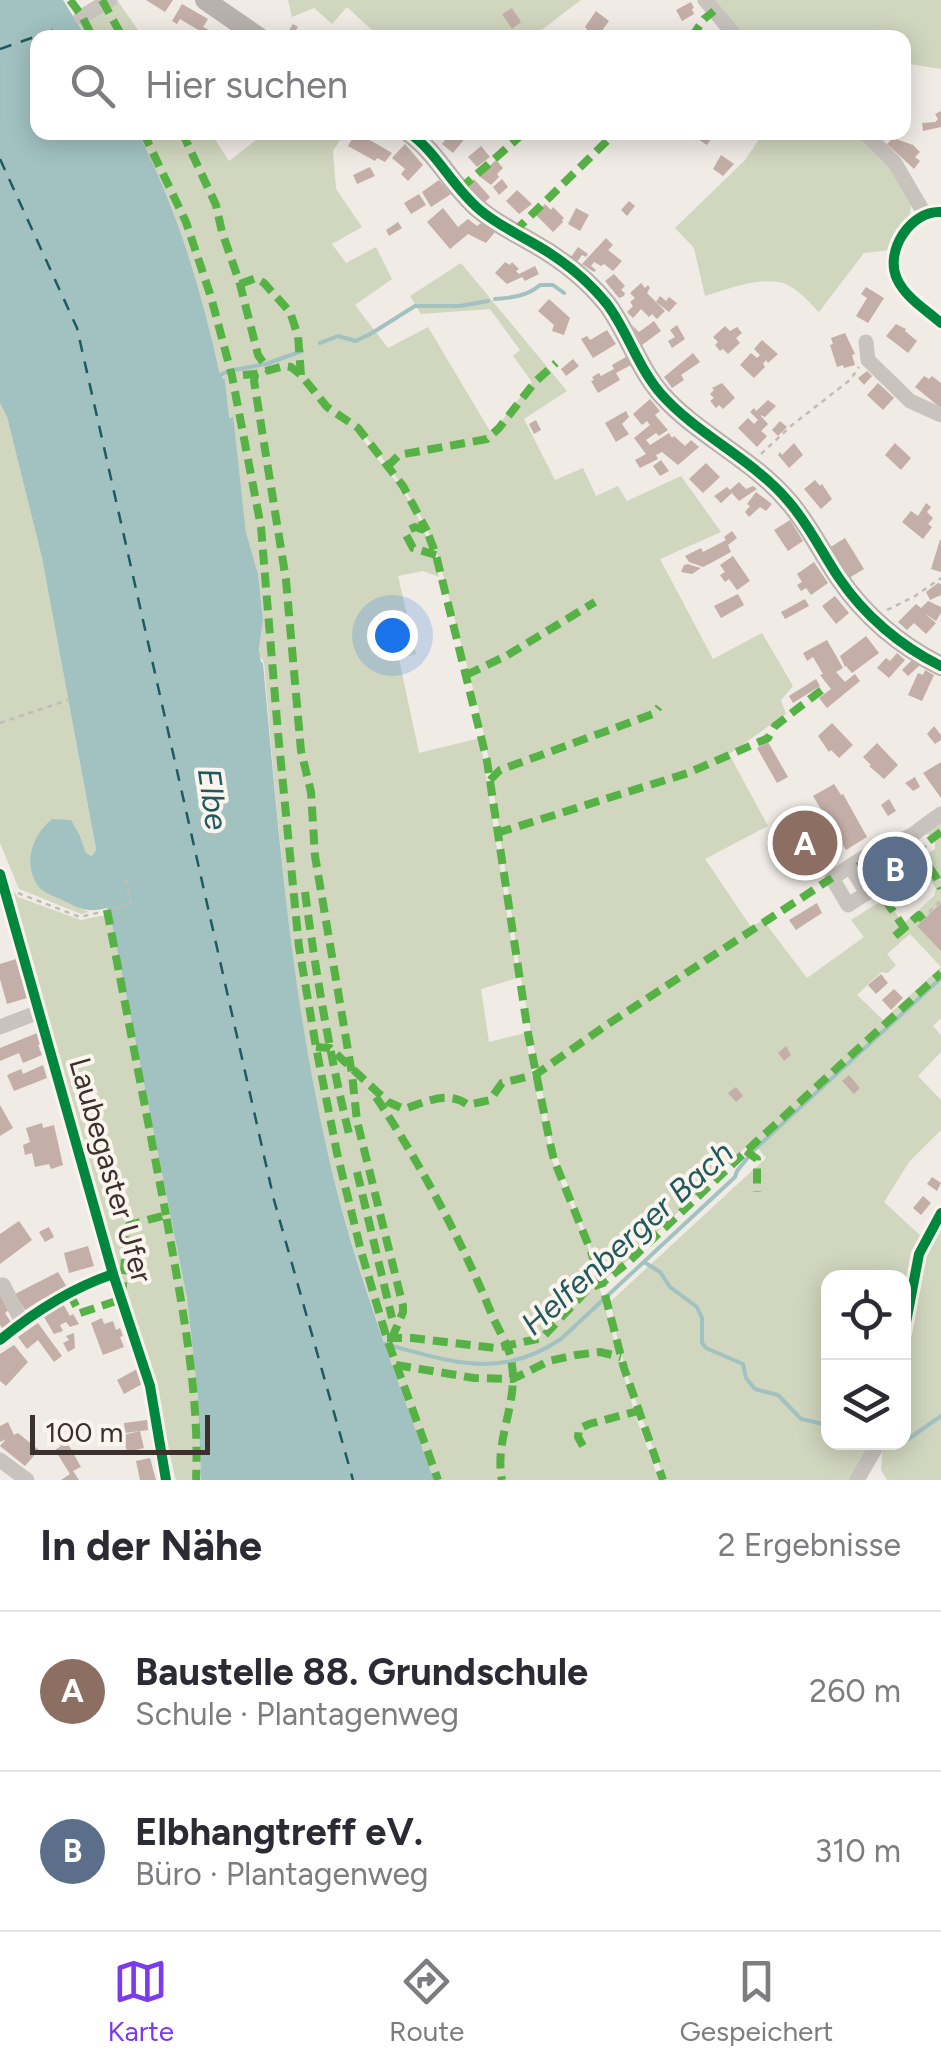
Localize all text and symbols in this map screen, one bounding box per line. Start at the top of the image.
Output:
search box [30,30,911,140]
icon: search [65,58,120,113]
text: Hier suchen [145,62,348,108]
your location [367,610,418,661]
water label: Elbe [190,765,236,833]
pin: A [772,806,838,880]
pin: B [862,832,928,906]
street label: Laubegaster Ufer [61,1053,161,1287]
water label: Helfenberger Bach [513,1133,741,1343]
map controls [821,1270,911,1450]
button: locate [821,1270,911,1360]
button: layers [821,1360,911,1450]
scale bar [30,1410,210,1454]
text: 100 m [45,1415,123,1449]
text: In der Nähe [40,1520,262,1571]
text: 2 Ergebnisse [718,1526,901,1564]
text: Baustelle 88. Grundschule [135,1649,588,1695]
text: A [61,1672,84,1710]
text: 260 m [809,1672,901,1710]
text: Schule · Plantagenweg [135,1695,459,1733]
text: Elbhangtreff eV. [135,1809,423,1855]
text: B [63,1832,82,1870]
text: 310 m [815,1832,901,1870]
text: Büro · Plantagenweg [135,1855,429,1893]
tab: Karte [108,1954,174,2048]
tab: Route [389,1954,464,2048]
tab: Gespeichert [679,1954,833,2048]

